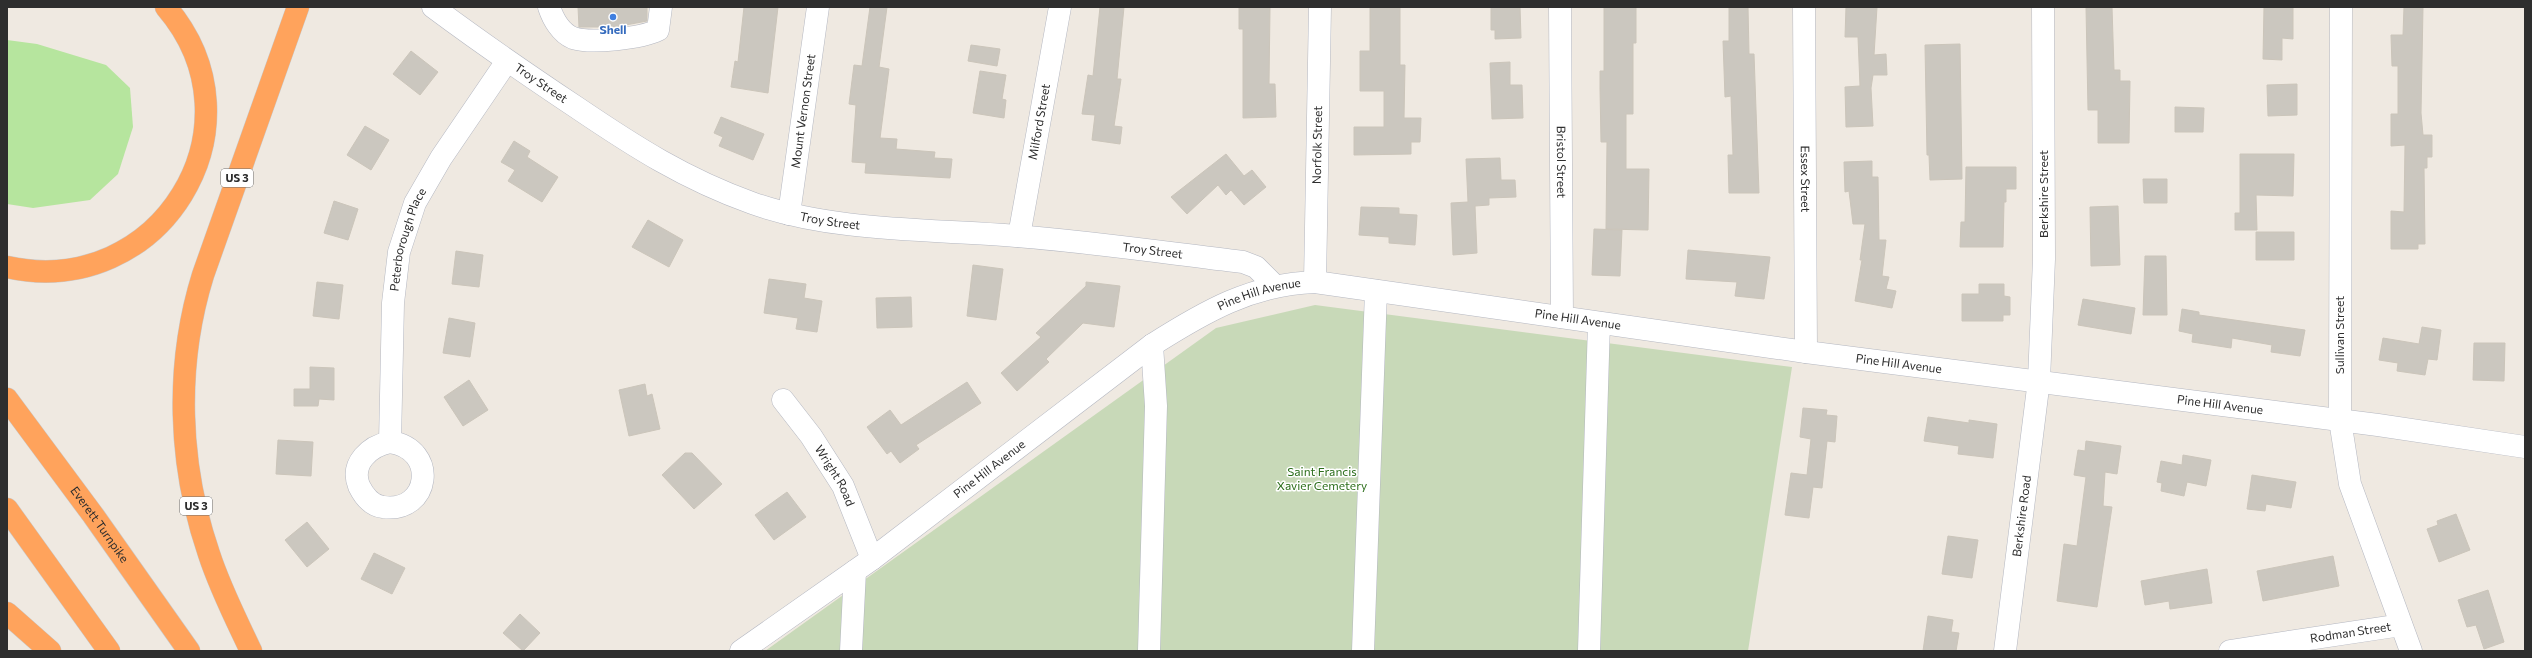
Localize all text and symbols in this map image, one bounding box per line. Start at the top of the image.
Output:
marker: Shell [608,12,618,22]
place label: Shell [599,22,627,36]
street label: Mount Vernon Street [788,53,817,169]
street label: Troy Street [512,60,570,105]
street label: Milford Street [1025,82,1052,161]
street label: Norfolk Street [1309,106,1324,184]
street label: Bristol Street [1555,126,1569,198]
street label: Essex Street [1799,145,1813,213]
street label: Berkshire Street [2036,150,2050,238]
road number: US 3 [221,169,253,187]
street label: Peterborough Place [386,185,428,292]
street label: Troy Street [799,209,861,232]
street label: Troy Street [1122,239,1184,261]
street label: Pine Hill Avenue [1215,275,1301,312]
street label: Sullivan Street [2332,296,2346,374]
street label: Pine Hill Avenue [1534,305,1622,332]
street label: Pine Hill Avenue [1855,350,1943,375]
street label: Pine Hill Avenue [2176,391,2264,416]
street label: Pine Hill Avenue [950,436,1028,500]
street label: Wright Road [813,442,858,508]
park label: Saint Francis Xavier Cemetery [1277,464,1367,492]
street label: Berkshire Road [2009,474,2033,558]
street label: Everett Turnpike [68,483,132,565]
road number: US 3 [180,497,212,515]
street label: Rodman Street [2309,619,2392,645]

